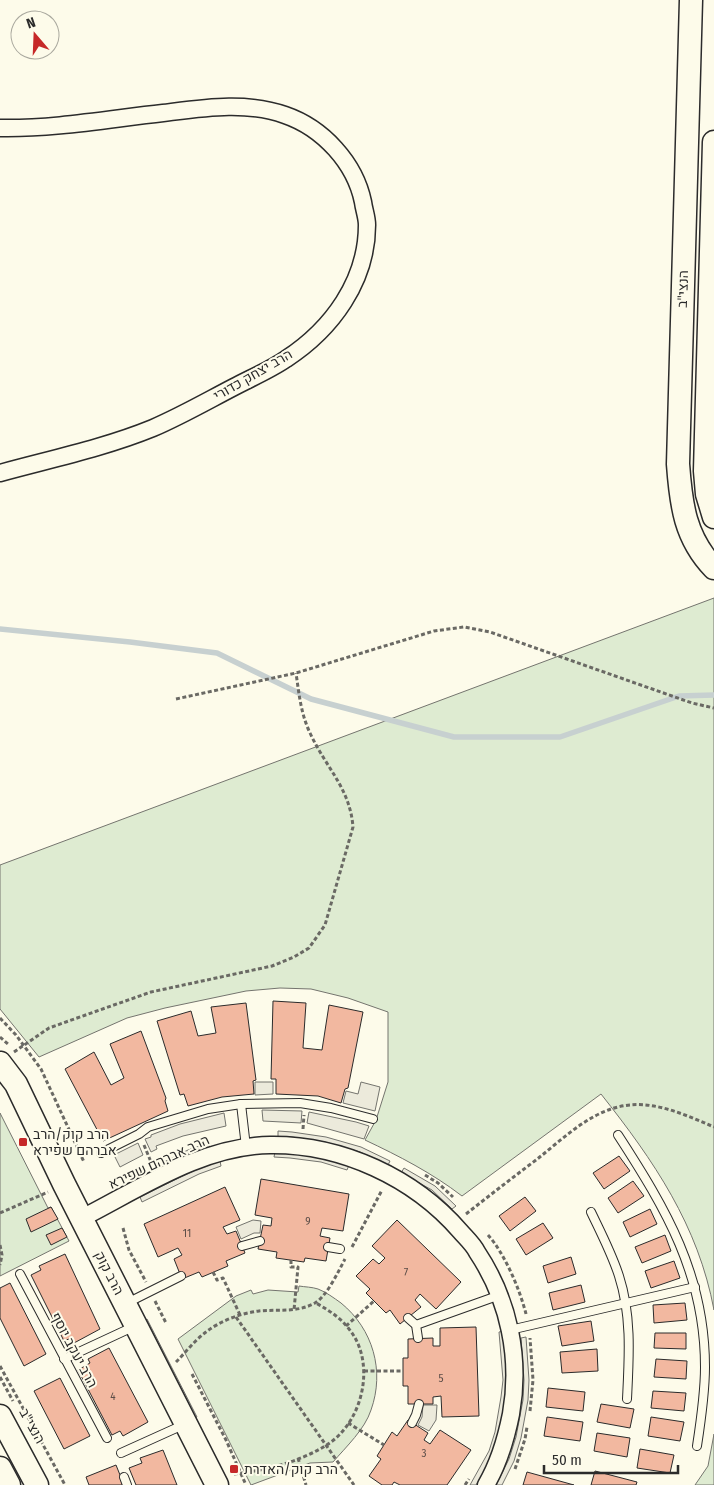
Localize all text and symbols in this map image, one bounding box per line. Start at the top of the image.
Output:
north arrow [10,10,60,60]
text: N [24,14,38,33]
street label: הנצי"ב [674,270,692,308]
street label: הרב יצחק כדורי [211,346,295,404]
place label: הרב קוק/הרב אברהם שפירא [33,1126,117,1159]
street label: הרב אברהם שפירא [106,1131,212,1193]
marker: הרב קוק/הרב אברהם שפירא [17,1136,29,1148]
house number: 9 [305,1215,311,1228]
house number: 11 [183,1227,191,1240]
street label: הרב קוק [91,1248,127,1298]
house number: 7 [404,1266,409,1279]
street label: הרב יעקב יוסף [47,1309,101,1391]
house number: 5 [438,1372,444,1385]
house number: 4 [110,1390,116,1403]
street label: הנצי"ב [15,1405,49,1447]
scale bar [544,1442,678,1474]
house number: 3 [422,1447,427,1460]
text: 50 m [552,1451,582,1469]
place label: הרב קוק/האדרת [244,1461,338,1478]
marker: הרב קוק/האדרת [228,1463,240,1475]

